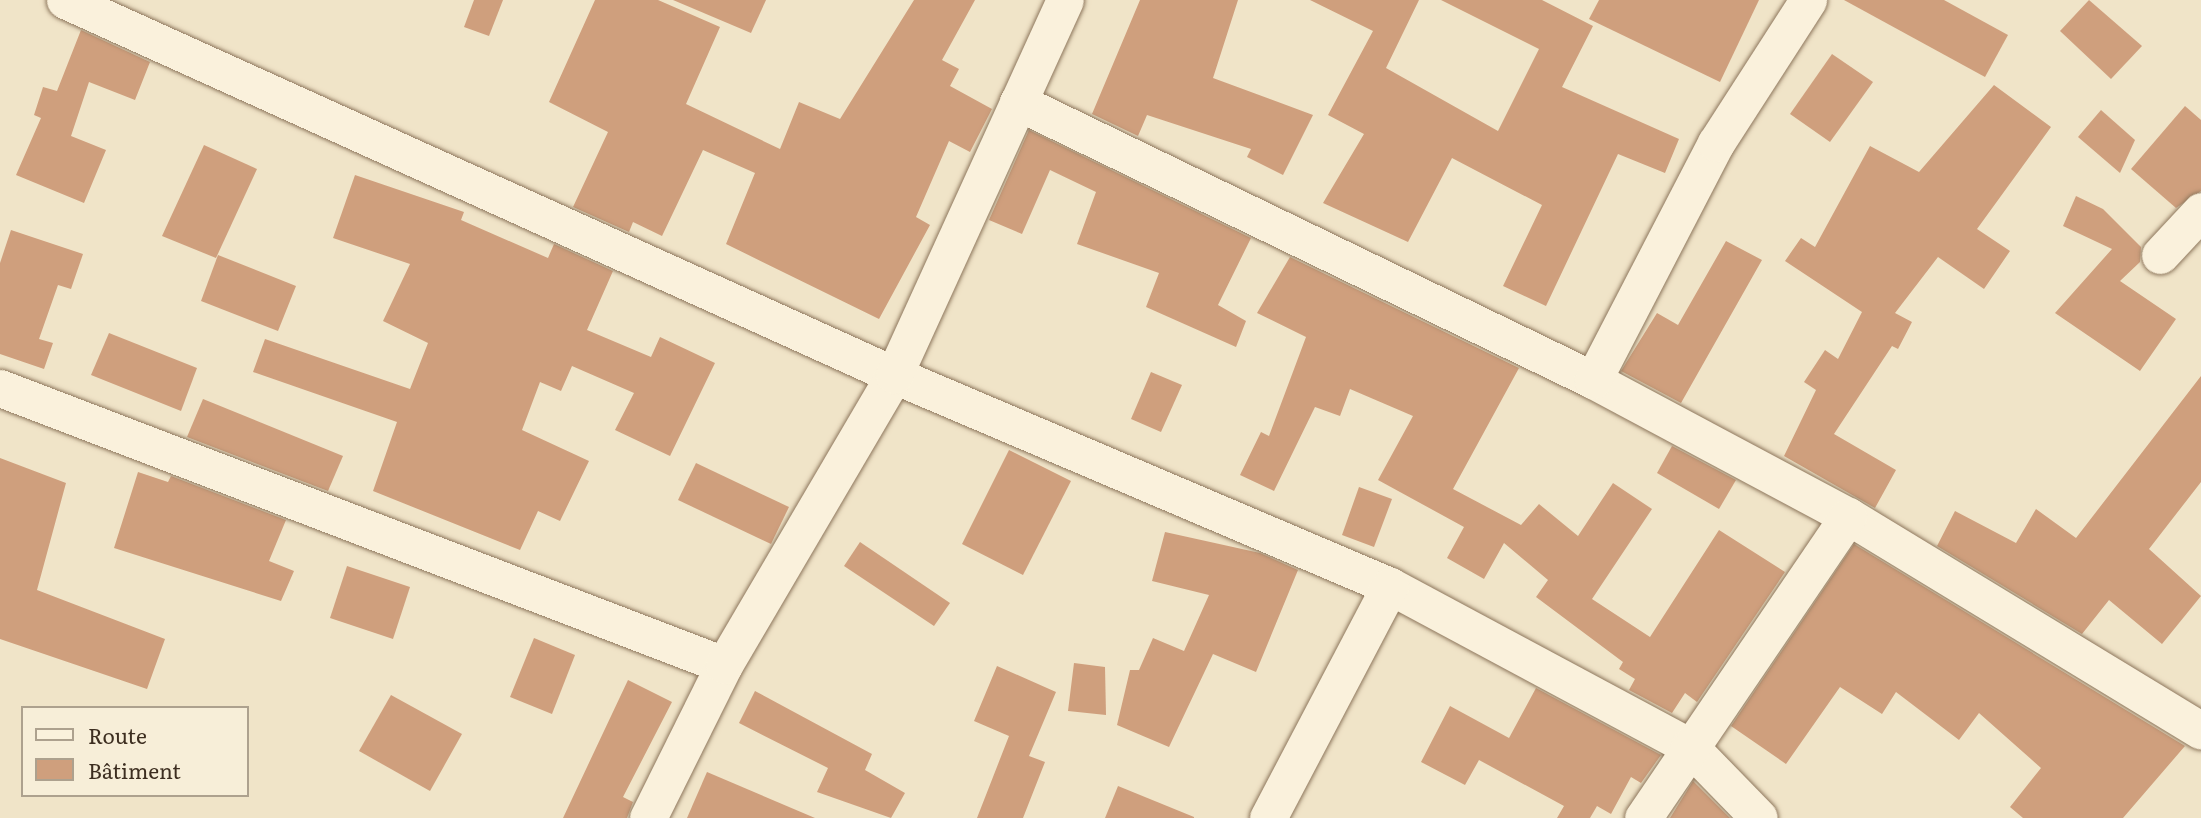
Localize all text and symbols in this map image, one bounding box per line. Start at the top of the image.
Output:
legend [21,706,248,797]
text: Route [88,719,147,750]
text: Bâtiment [88,754,181,785]

